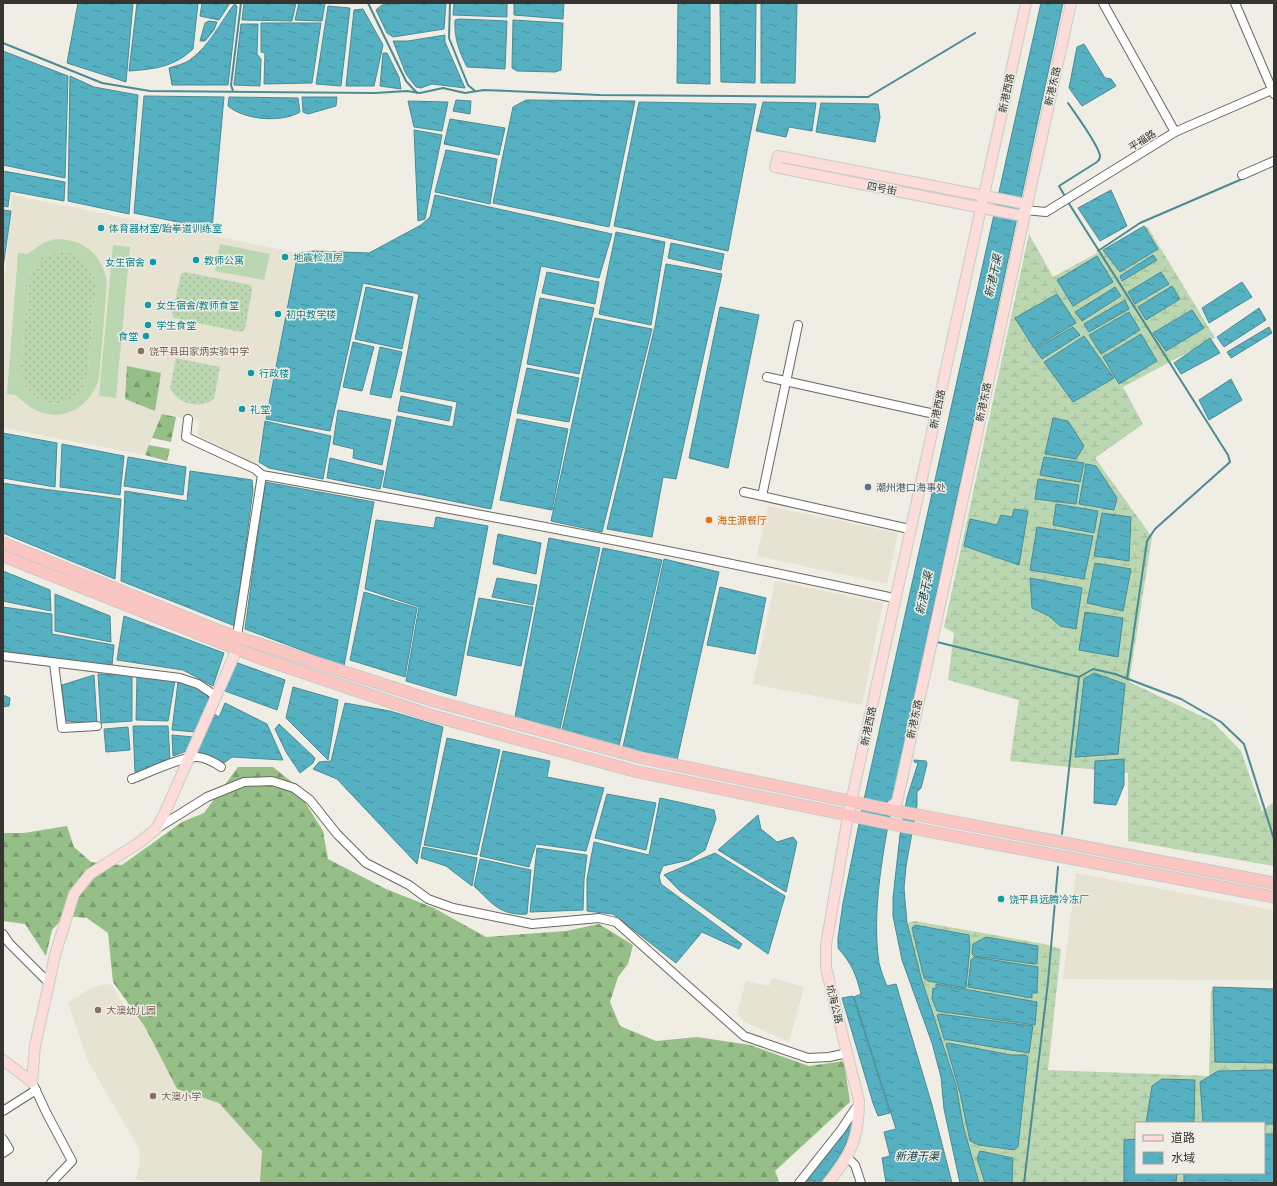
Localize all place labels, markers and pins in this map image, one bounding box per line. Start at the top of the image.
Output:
marker: 体育器材室/跆拳道训练室 [96,223,106,233]
place label: 体育器材室/跆拳道训练室 [109,223,222,234]
marker: 地震检测房 [280,252,290,262]
place label: 地震检测房 [293,252,343,263]
marker: 教师公寓 [191,255,201,265]
place label: 教师公寓 [204,255,244,266]
place label: 女生宿舍 [105,257,145,268]
marker: 女生宿舍 [148,257,158,267]
marker: 女生宿舍/教师食堂 [143,300,153,310]
place label: 女生宿舍/教师食堂 [156,300,239,311]
marker: 初中教学楼 [273,309,283,319]
place label: 初中教学楼 [286,309,336,320]
marker: 学生食堂 [143,320,153,330]
place label: 学生食堂 [156,320,196,331]
place label: 食堂 [118,331,138,342]
marker: 食堂 [141,331,151,341]
marker: 饶平县田家炳实验中学 [136,346,146,356]
place label: 饶平县田家炳实验中学 [149,346,249,357]
marker: 行政楼 [246,368,256,378]
place label: 行政楼 [259,368,289,379]
marker: 礼堂 [237,404,247,414]
place label: 礼堂 [250,404,270,415]
marker: 潮州港口海事处 [863,482,873,492]
place label: 潮州港口海事处 [876,482,946,493]
marker: 海生源餐厅 [704,515,714,525]
place label: 海生源餐厅 [717,515,767,526]
marker: 饶平县远腾冷冻厂 [996,894,1006,904]
place label: 饶平县远腾冷冻厂 [1009,894,1089,905]
marker: 大澳幼儿园 [93,1005,103,1015]
place label: 大澳幼儿园 [106,1005,156,1016]
marker: 大澳小学 [148,1091,158,1101]
place label: 大澳小学 [161,1091,201,1102]

